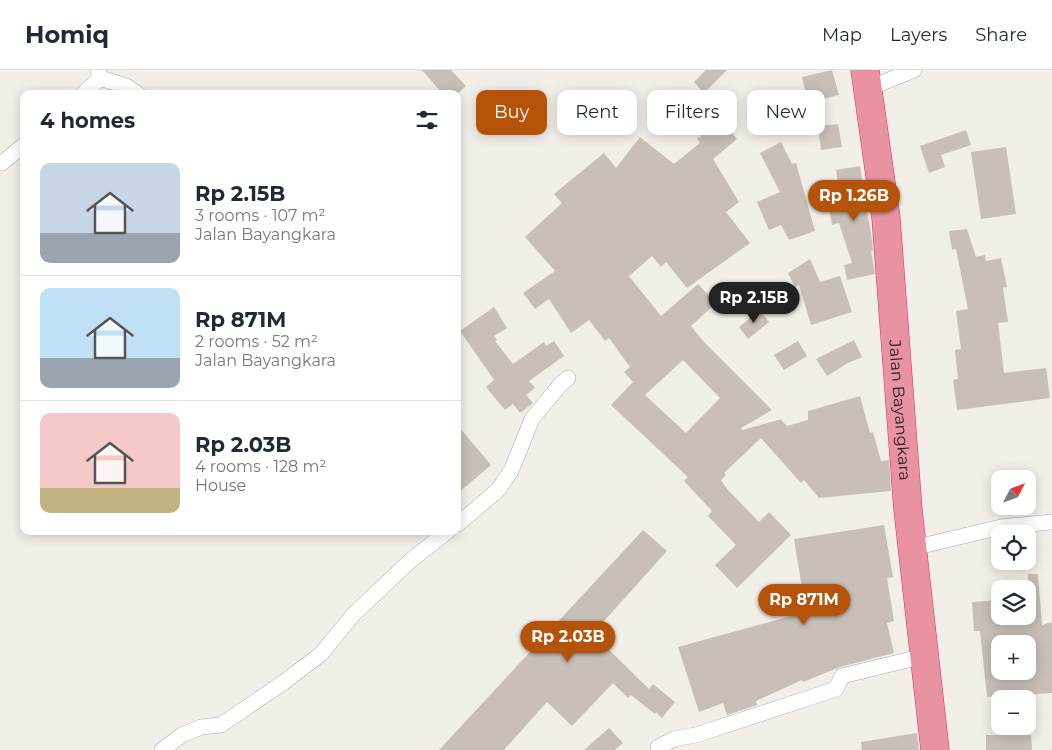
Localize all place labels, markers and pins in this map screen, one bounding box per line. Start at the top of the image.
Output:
pin: Rp 1.26B [802,180,906,222]
pin: Rp 2.15B [702,282,806,324]
pin: Rp 871M [758,584,850,626]
pin: Rp 2.03B [516,620,620,663]

